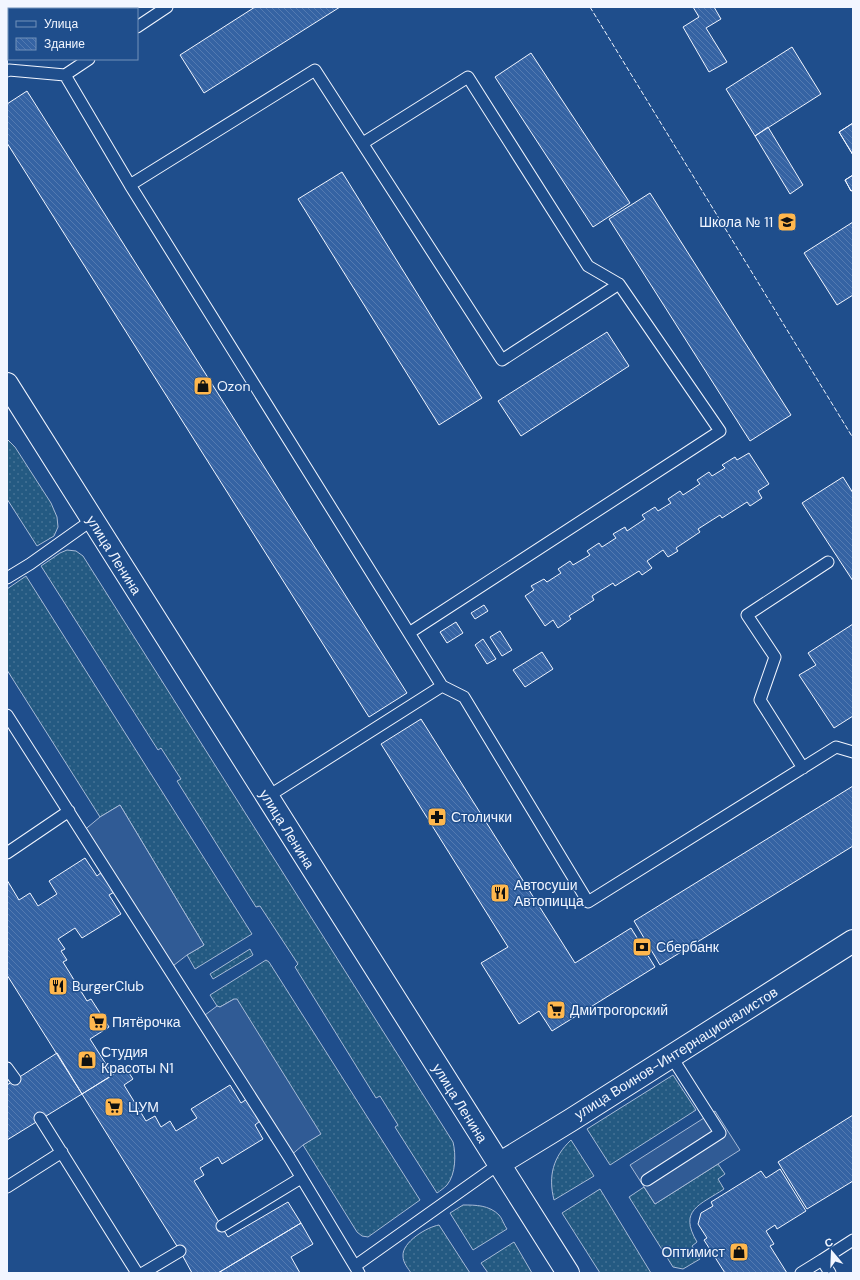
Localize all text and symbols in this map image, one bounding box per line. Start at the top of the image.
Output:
legend [8,8,138,60]
text: Улица [44,16,78,32]
text: Здание [44,36,85,52]
school or university icon: Школа № 11 [776,211,798,233]
place label: Школа № 11 [699,213,773,231]
shop icon: Ozon [192,375,214,397]
place label: Ozon [217,377,251,395]
street label: улица Ленина [82,512,146,598]
street label: улица Ленина [255,786,319,872]
pharmacy icon: Столички [426,806,448,828]
place label: Столички [451,808,512,826]
place label: Автосуши Автопицца [514,876,584,910]
restaurant icon: Автосуши Автопицца [489,882,511,904]
bank icon: Сбербанк [631,936,653,958]
place label: Сбербанк [656,938,720,956]
restaurant icon: BurgerClub [47,975,69,997]
place label: BurgerClub [72,977,144,995]
street label: улица Воинов-Интернационалистов [571,983,781,1123]
supermarket icon: Дмитрогорский [545,999,567,1021]
place label: Дмитрогорский [570,1001,668,1019]
supermarket icon: Пятёрочка [87,1011,109,1033]
place label: Пятёрочка [112,1013,181,1031]
place label: Студия Красоты N1 [101,1043,174,1077]
shop icon: Студия Красоты N1 [76,1049,98,1071]
street label: улица Ленина [428,1060,492,1146]
supermarket icon: ЦУМ [103,1096,125,1118]
place label: ЦУМ [128,1098,159,1116]
north arrow [812,1232,852,1272]
text: С [823,1235,835,1250]
shop icon: Оптимист [728,1241,750,1263]
place label: Оптимист [661,1243,726,1261]

